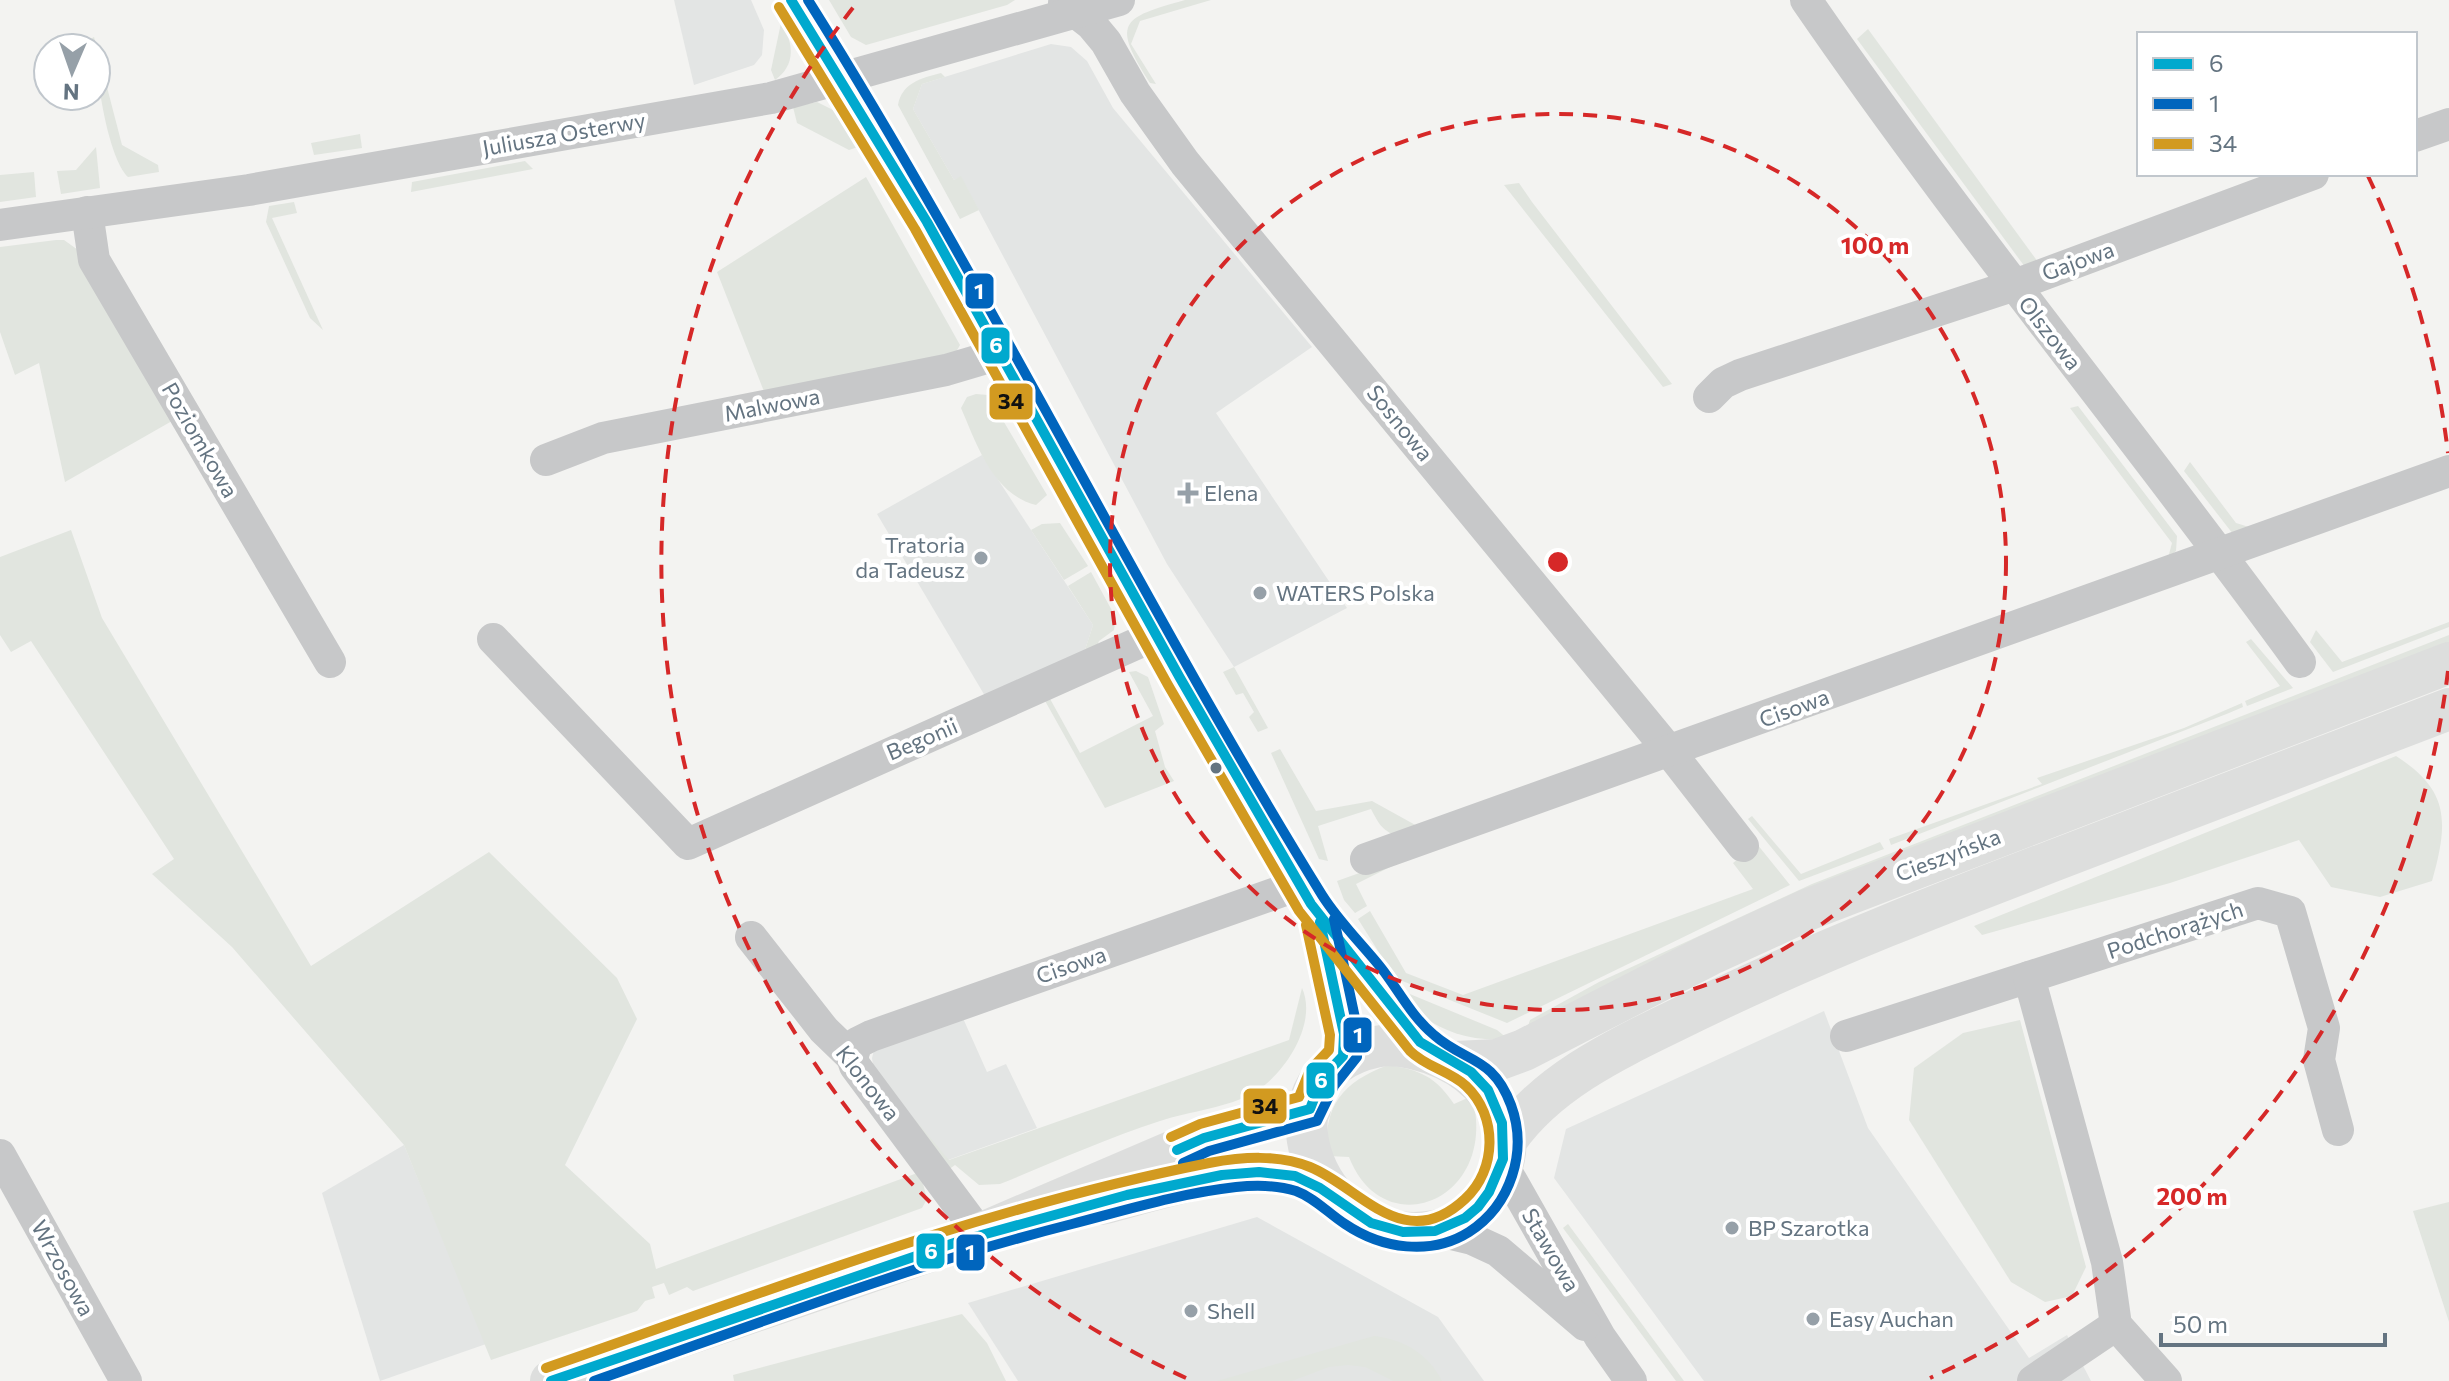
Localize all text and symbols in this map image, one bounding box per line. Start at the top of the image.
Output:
north arrow [32,32,112,112]
legend [2137,32,2417,176]
text: 6 [2209,48,2224,77]
text: N [63,79,80,106]
text: 1 [2209,88,2219,117]
street label: Juliusza Osterwy [480,106,648,161]
text: 34 [2209,128,2237,157]
text: 100 m [1841,230,1909,259]
street label: Gajowa [2038,235,2118,286]
line badge: 1 [964,272,995,310]
text: 1 [974,277,984,304]
street label: Olszowa [2013,290,2088,375]
line badge: 6 [980,326,1011,365]
text: 6 [989,331,1003,358]
street label: Poziomkowa [157,377,244,502]
street label: Sosnowa [1362,379,1439,466]
street label: Malwowa [722,382,822,427]
line badge: 34 [988,382,1034,421]
text: 34 [998,387,1024,414]
place label: Elena [1204,479,1258,506]
marker: Elena [1179,484,1197,502]
place label: Tratoria da Tadeusz [855,531,965,583]
centre of rings [1544,548,1572,576]
marker: Tratoria da Tadeusz [972,549,990,567]
place label: WATERS Polska [1276,579,1435,606]
marker: WATERS Polska [1251,584,1269,602]
street label: Cisowa [1755,682,1832,733]
street label: Begonii [882,712,961,766]
unlabelled marker [1208,760,1224,776]
street label: Cieszyńska [1891,822,2004,887]
street label: Podchorążych [2103,895,2246,964]
street label: Cisowa [1032,940,1109,989]
line badge: 1 [1342,1016,1373,1054]
text: 1 [1353,1021,1363,1048]
street label: Klonowa [831,1040,906,1126]
line badge: 6 [1305,1061,1336,1100]
text: 6 [1314,1066,1328,1093]
line badge: 34 [1242,1087,1288,1125]
text: 34 [1252,1092,1278,1119]
text: 200 m [2157,1181,2227,1210]
street label: Stawowa [1517,1203,1586,1296]
place label: BP Szarotka [1748,1214,1869,1241]
street label: Wrzosowa [26,1215,101,1320]
marker: BP Szarotka [1723,1219,1741,1237]
line badge: 6 [915,1232,946,1270]
line badge: 1 [955,1233,986,1272]
text: 6 [924,1237,938,1264]
text: 1 [965,1238,975,1265]
place label: Shell [1207,1297,1255,1324]
scale bar [2161,1297,2385,1347]
marker: Shell [1182,1302,1200,1320]
place label: Easy Auchan [1829,1305,1954,1332]
text: 50 m [2173,1309,2228,1338]
marker: Easy Auchan [1804,1310,1822,1328]

